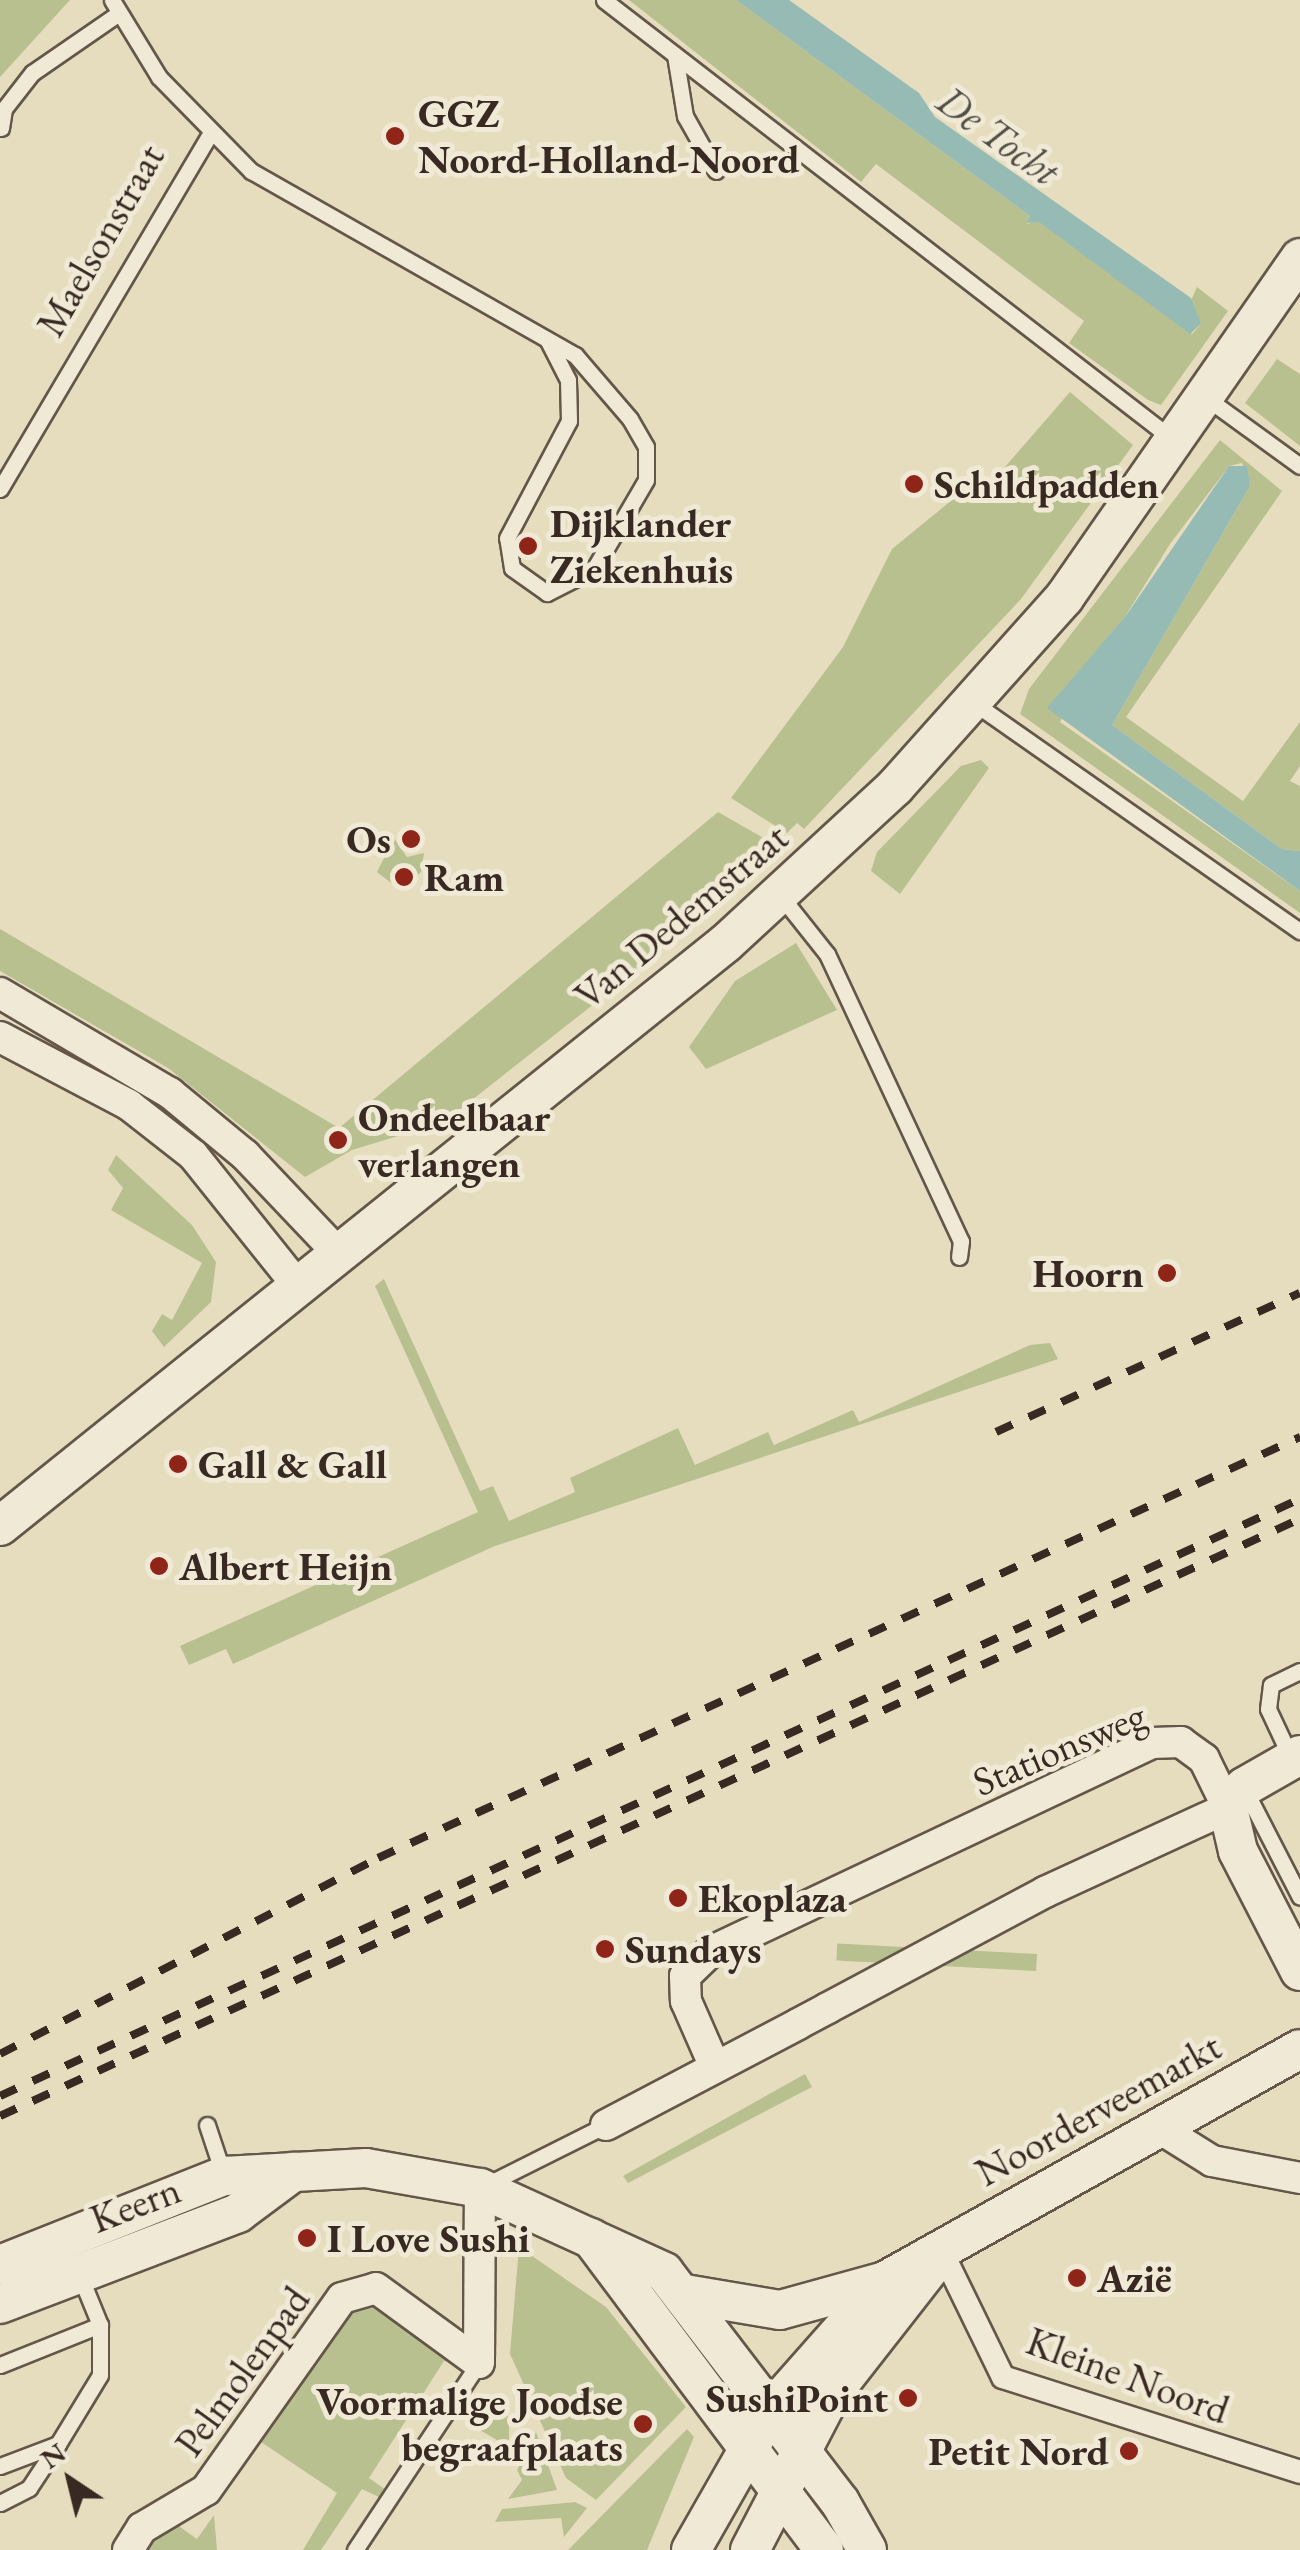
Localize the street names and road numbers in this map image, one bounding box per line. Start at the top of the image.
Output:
street label: Maelsonstraat [26,136,174,344]
street label: Van Dedemstraat [565,813,797,1019]
street label: Stationsweg [966,1690,1152,1806]
street label: Noorderveemarkt [967,2022,1229,2196]
street label: Keern [83,2165,187,2243]
street label: Pelmolenpad [164,2277,320,2465]
street label: Kleine Noord [1020,2316,1236,2434]

